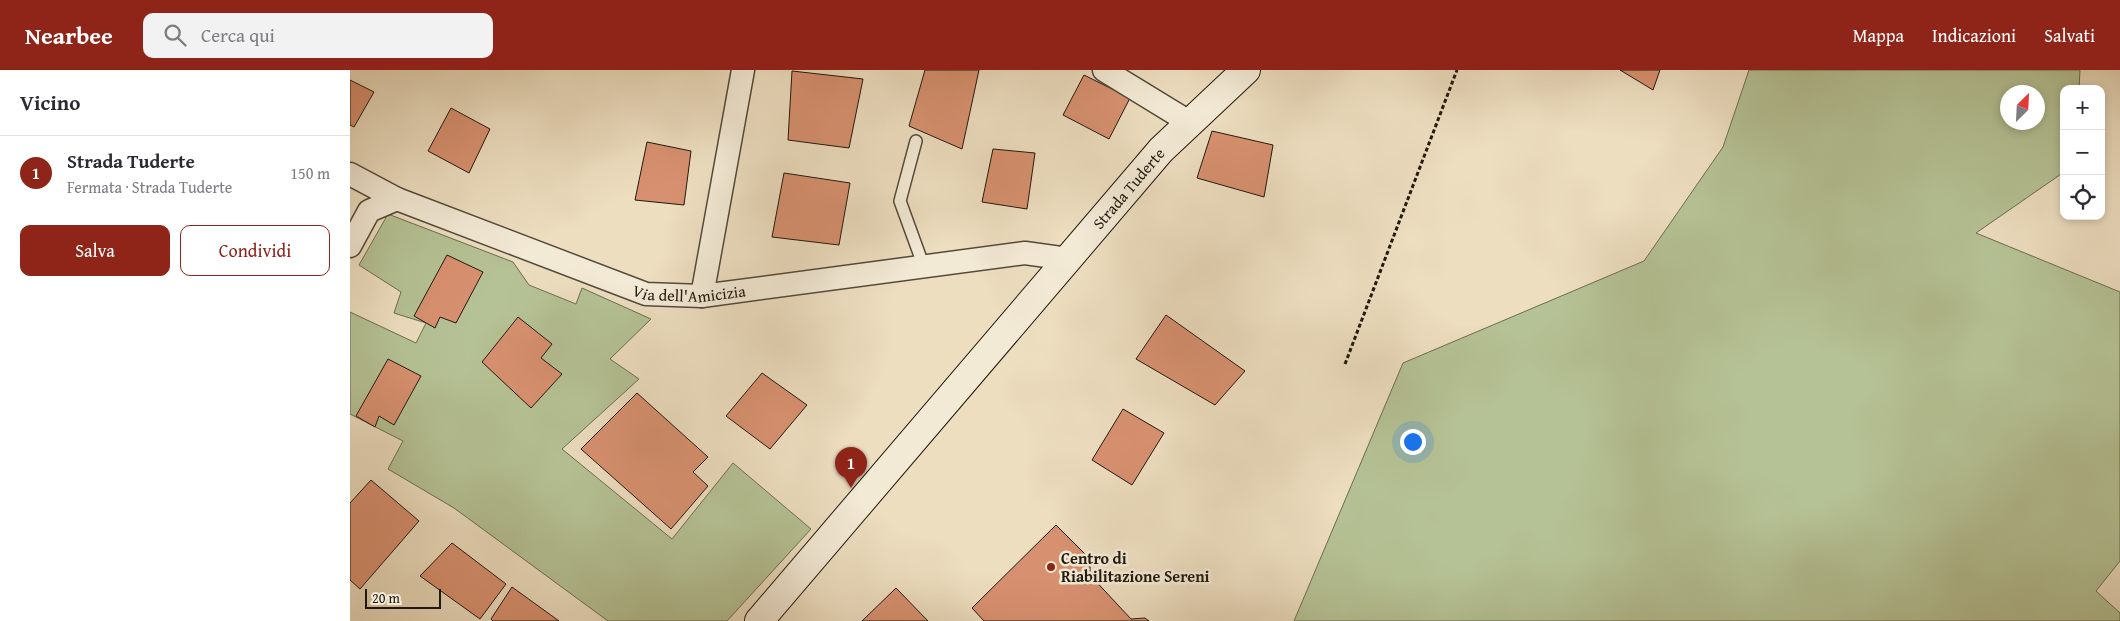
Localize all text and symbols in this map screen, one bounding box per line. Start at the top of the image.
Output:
search box [143,13,493,58]
text: Nearbee [25,18,113,53]
icon: search [161,21,189,49]
text: Cerca qui [201,21,275,49]
text: Mappa [1853,22,1904,49]
text: Indicazioni [1932,22,2016,49]
text: Salvati [2044,22,2095,49]
north arrow [2000,85,2045,130]
map controls [2060,85,2105,220]
button: + [2060,85,2105,130]
text: Vicino [20,87,80,118]
button: − [2060,130,2105,175]
street label: Strada Tuderte [1087,142,1170,234]
text: Strada Tuderte [67,147,195,175]
text: 1 [32,161,40,185]
text: 150 m [290,161,330,185]
text: Fermata · Strada Tuderte [67,175,232,199]
button: locate [2060,175,2105,220]
button: Salva [20,225,170,276]
button: Condividi [180,225,330,276]
street label: Via dell'Amicizia [629,278,747,308]
your location [1400,429,1426,455]
pin: 1 [835,447,867,488]
place label: Centro di Riabilitazione Sereni [1061,546,1210,588]
marker: Centro di Riabilitazione Sereni [1045,561,1057,573]
scale bar [365,586,441,609]
text: 20 m [372,588,400,608]

